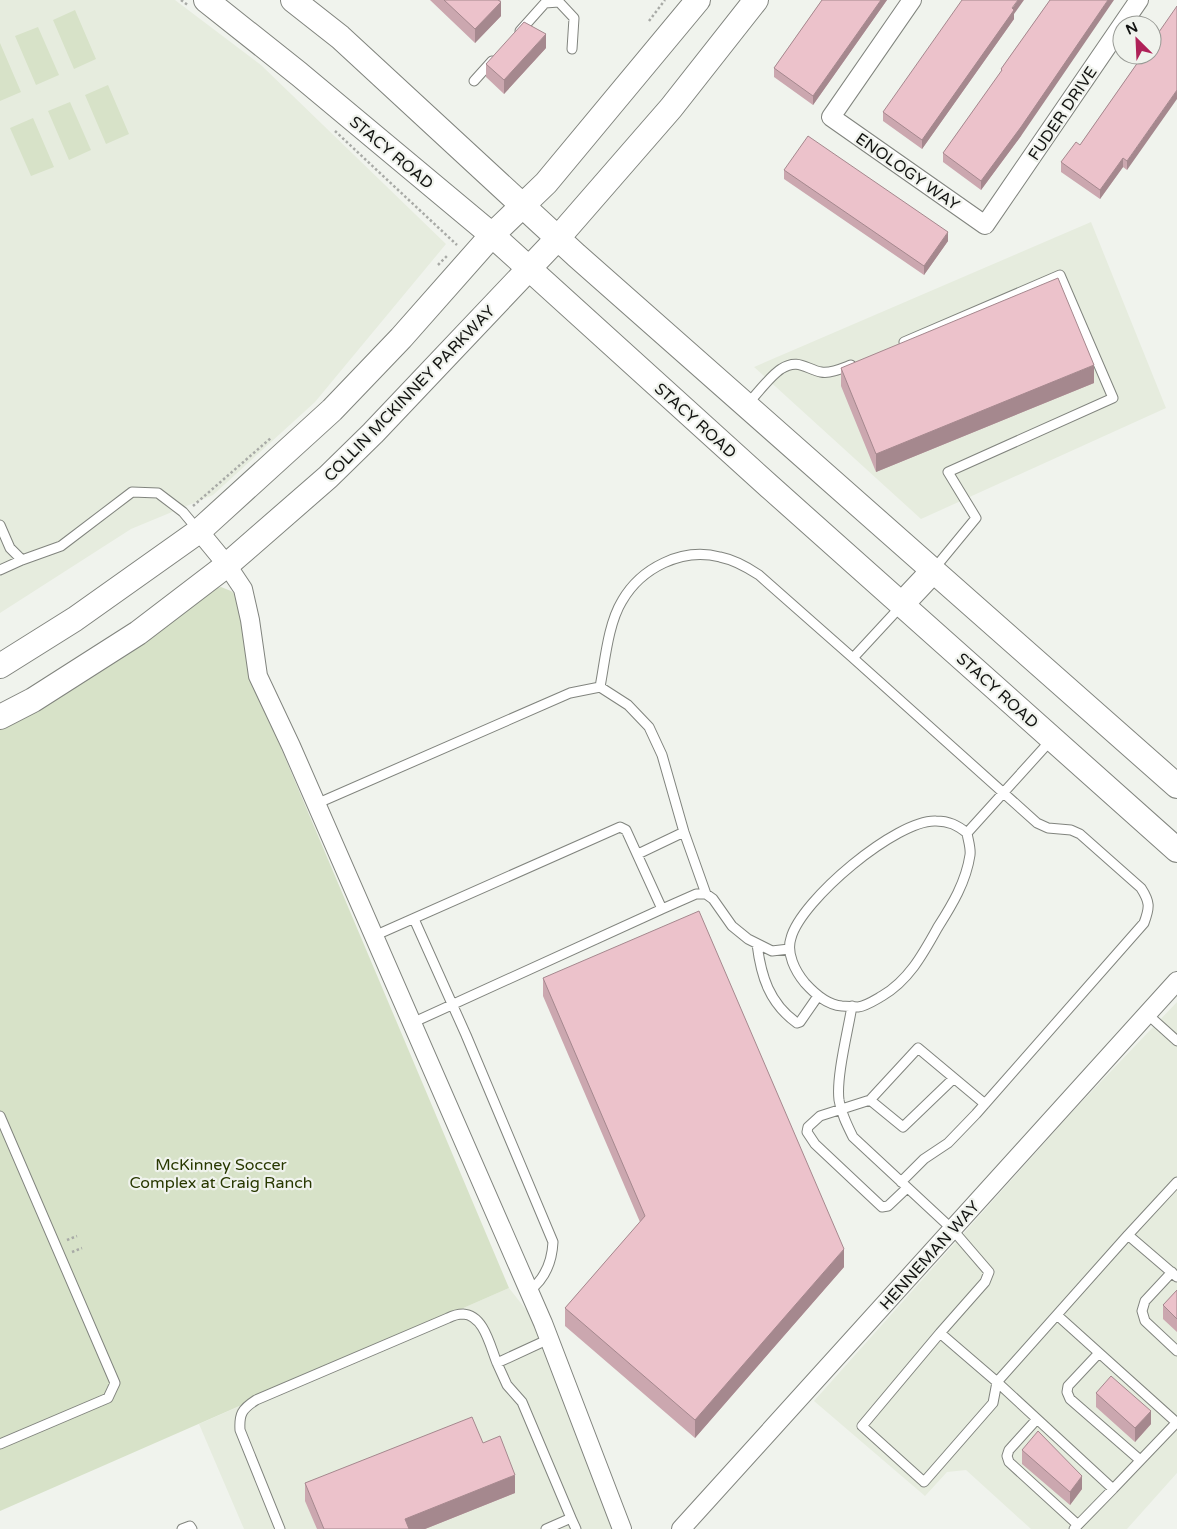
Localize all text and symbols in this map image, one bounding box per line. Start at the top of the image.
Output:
north arrow [1112,15,1162,65]
text: N [1123,19,1141,39]
street label: FUDER DRIVE [1024,63,1102,164]
street label: STACY ROAD [345,112,437,194]
street label: ENOLOGY WAY [852,129,963,215]
street label: COLLIN MCKINNEY PARKWAY [320,301,499,486]
street label: STACY ROAD [650,379,740,463]
street label: STACY ROAD [952,649,1042,733]
park label: McKinney Soccer Complex at Craig Ranch [130,1155,312,1193]
street label: HENNEMAN WAY [875,1197,984,1314]

